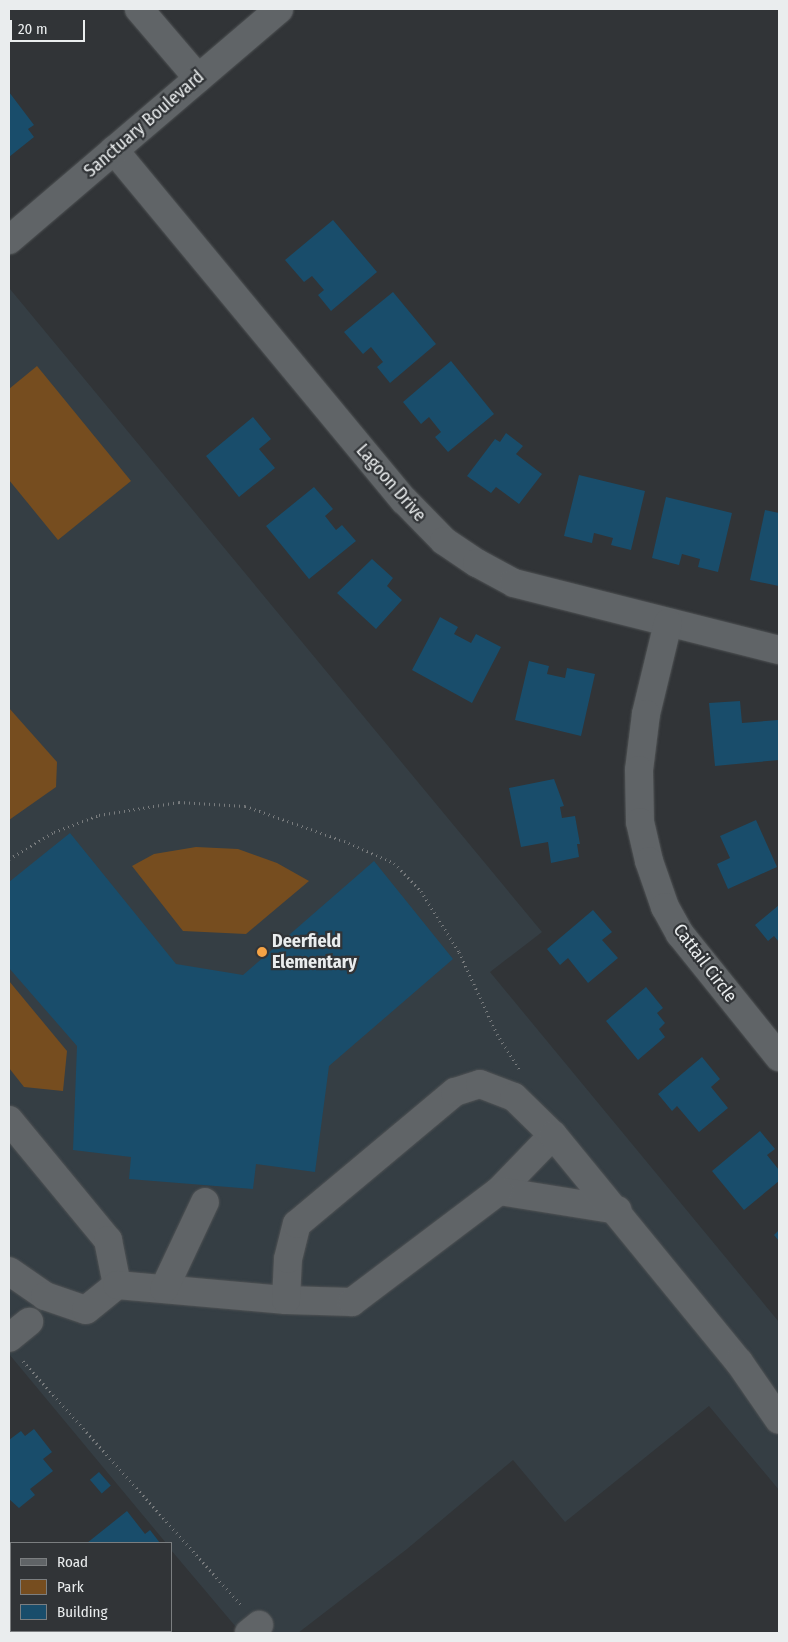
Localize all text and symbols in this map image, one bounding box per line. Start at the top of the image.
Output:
scale bar [12,10,88,42]
text: 20 m [18,20,48,38]
street label: Sanctuary Boulevard [80,66,208,182]
street label: Lagoon Drive [352,440,430,526]
street label: Cattail Circle [669,920,741,1006]
place label: Deerfield Elementary [272,931,357,974]
marker: Deerfield Elementary [256,946,268,958]
legend [10,1542,172,1632]
text: Road [57,1553,88,1571]
text: Park [57,1578,84,1596]
text: Building [57,1603,108,1621]

